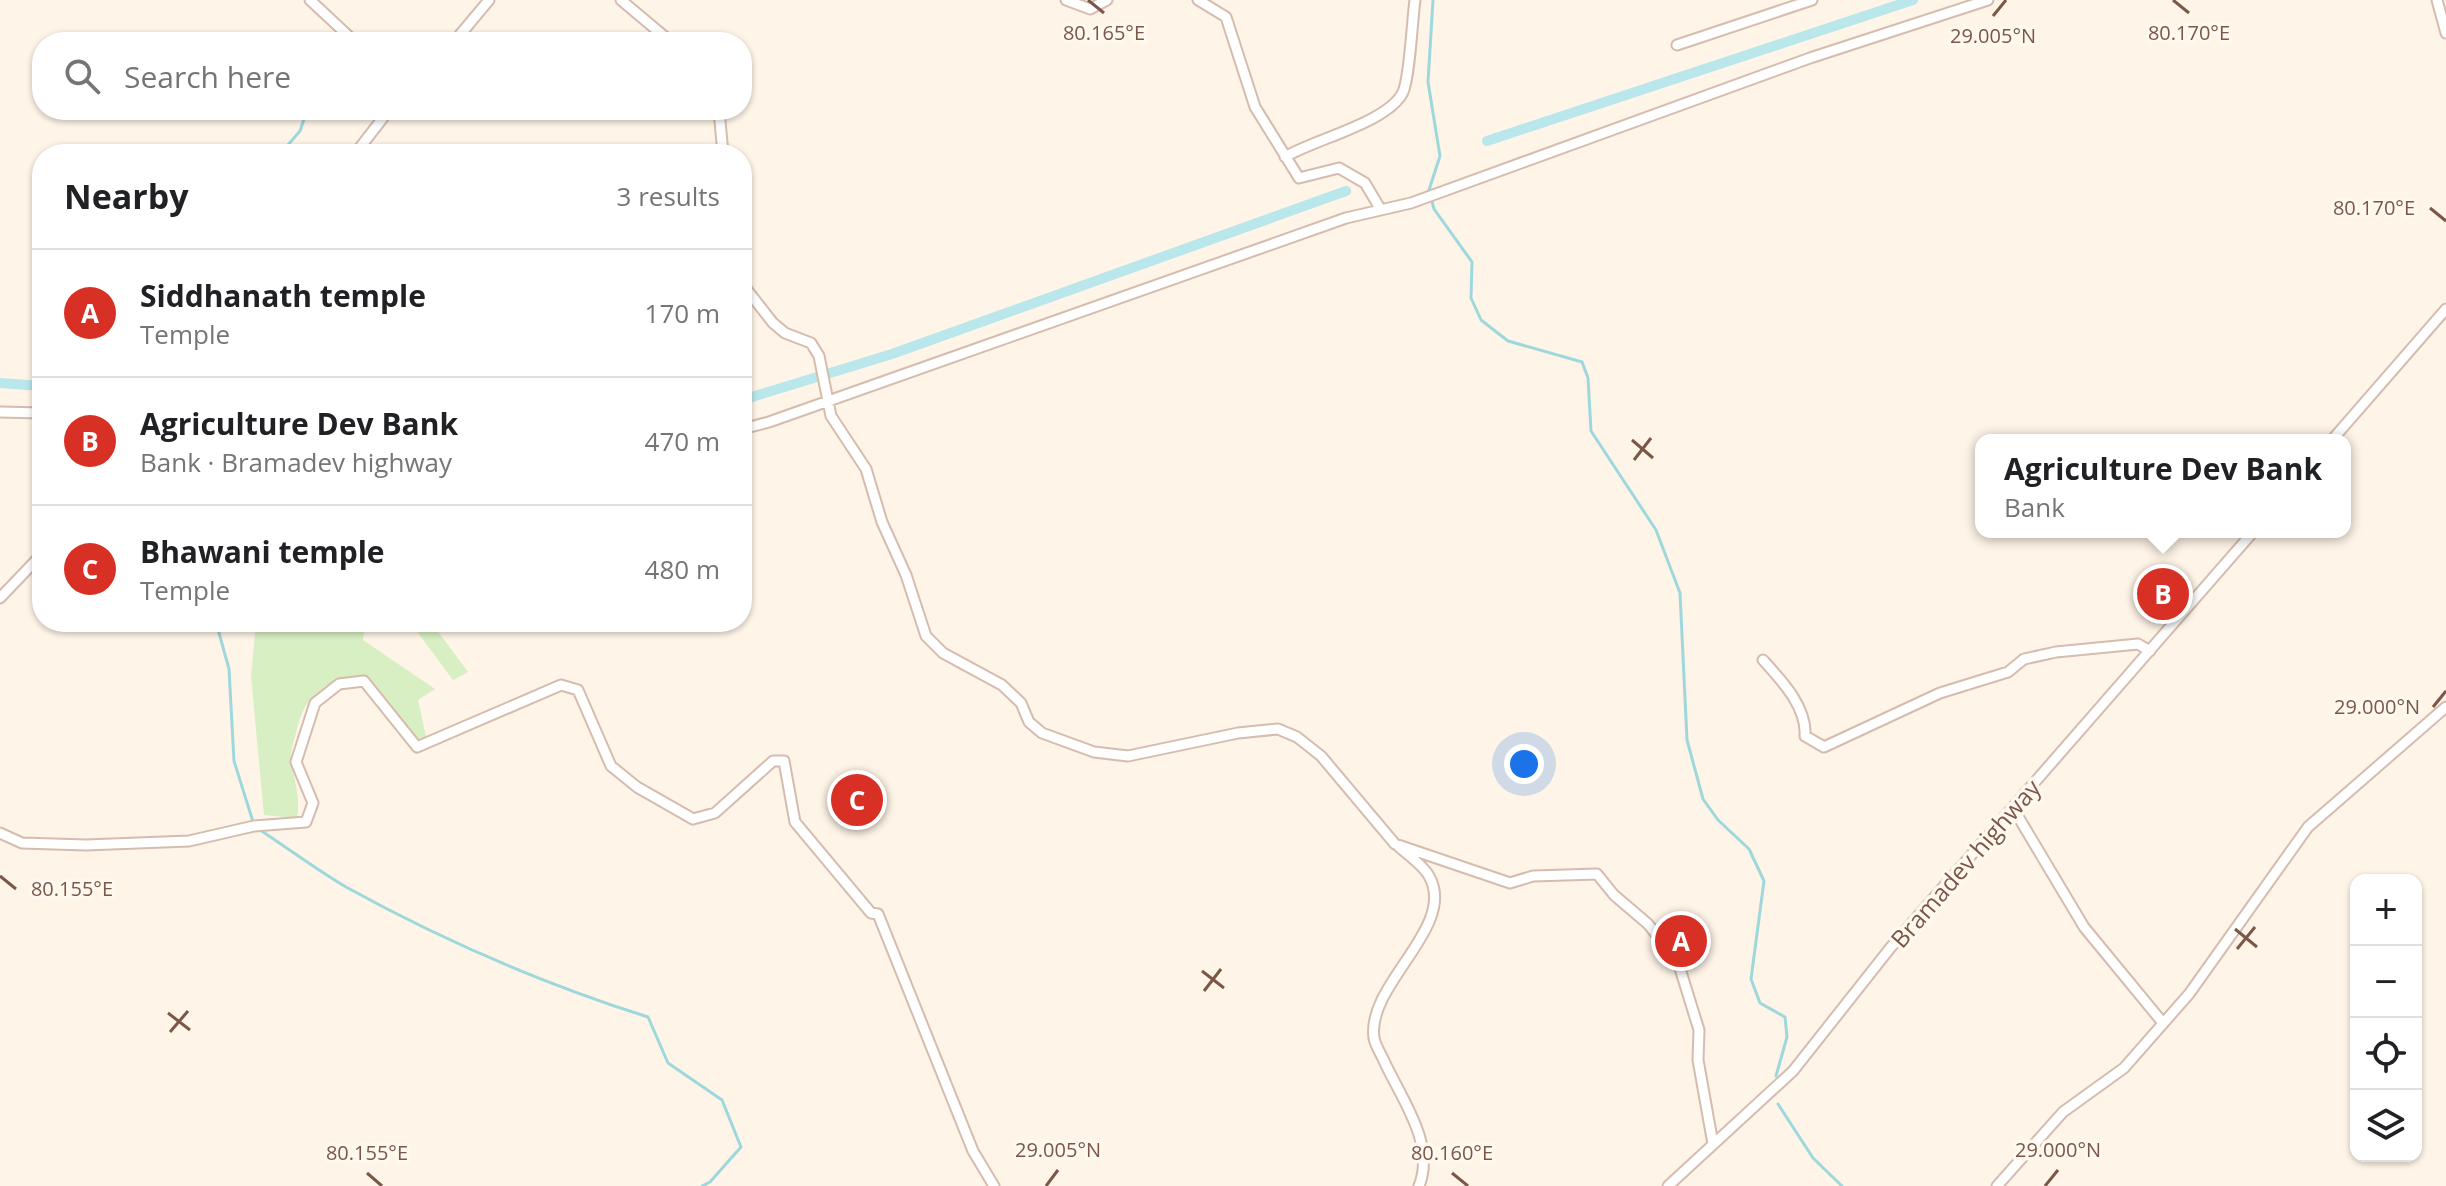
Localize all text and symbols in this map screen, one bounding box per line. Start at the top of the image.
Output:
text: 80.165°E [1063,19,1145,46]
text: 80.170°E [2148,19,2230,46]
text: 29.005°N [1950,22,2036,49]
search box [32,32,752,120]
icon: search [60,54,104,98]
text: Search here [124,56,291,97]
text: Nearby [64,173,189,219]
text: 3 results [617,178,720,214]
text: 80.170°E [2333,194,2415,221]
text: Siddhanath temple [140,275,426,316]
text: A [81,295,99,331]
text: 170 m [645,295,720,331]
text: Temple [140,316,230,352]
text: Agriculture Dev Bank [140,403,458,444]
text: B [81,423,99,459]
text: 470 m [645,423,720,459]
popup [1975,434,2351,538]
text: Bank · Bramadev highway [140,444,452,480]
text: Agriculture Dev Bank [2004,448,2322,489]
text: Bank [2004,489,2065,525]
text: Bhawani temple [140,531,385,572]
text: C [82,551,98,587]
text: 480 m [645,551,720,587]
pin: B [2137,564,2189,624]
text: Temple [140,572,230,608]
text: 29.000°N [2334,693,2420,720]
your location [1504,744,1544,784]
pin: C [831,770,883,830]
street label: Bramadev highway [1883,771,2048,954]
map controls [2350,874,2422,1162]
button: + [2350,874,2422,946]
text: 80.155°E [31,875,113,902]
pin: A [1655,911,1707,971]
button: − [2350,946,2422,1018]
button: locate [2350,1018,2422,1090]
button: layers [2350,1090,2422,1162]
text: 29.005°N [1015,1136,1101,1163]
text: 29.000°N [2015,1136,2101,1163]
text: 80.155°E [326,1139,408,1166]
text: 80.160°E [1411,1139,1493,1166]

